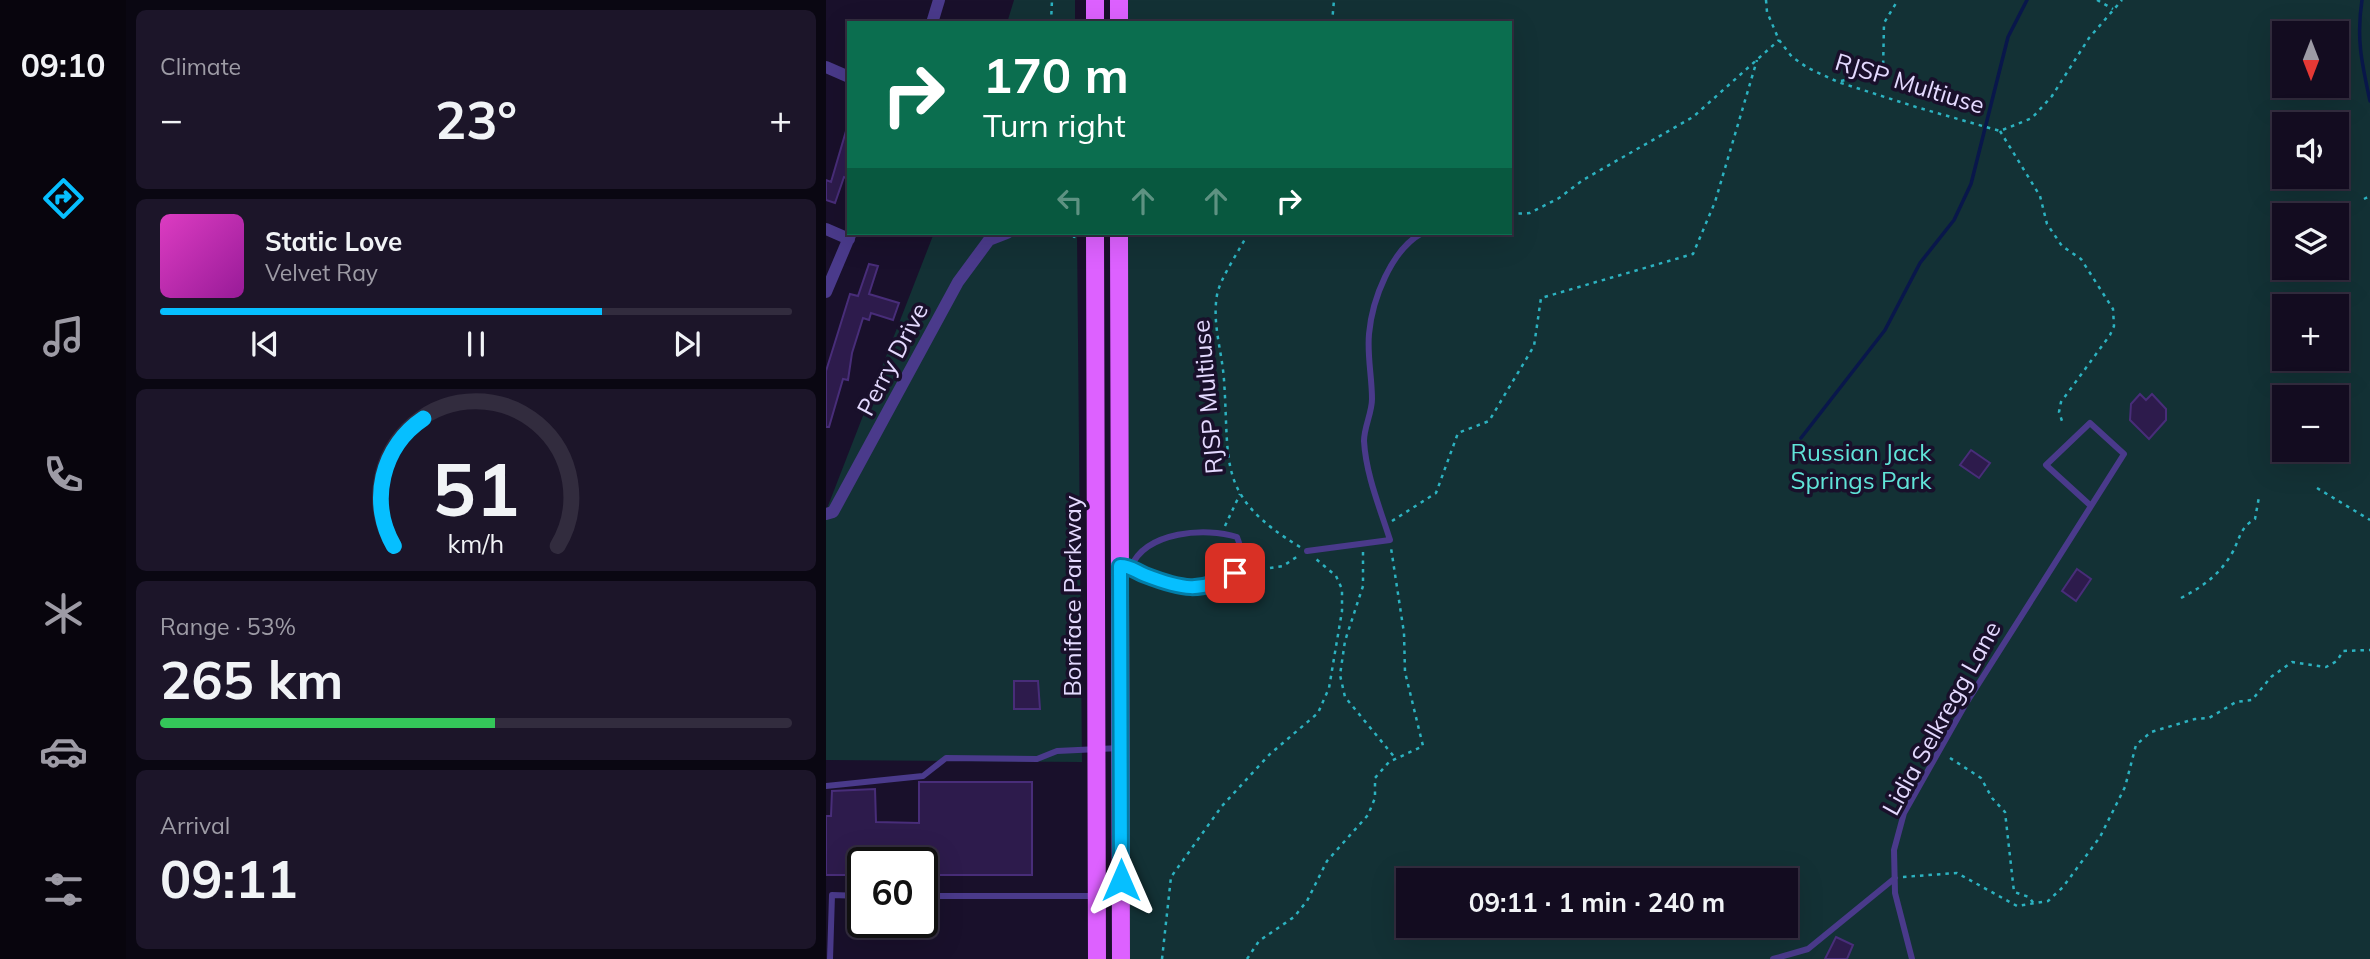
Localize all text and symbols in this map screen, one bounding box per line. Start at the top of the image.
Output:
north arrow [2272,21,2348,98]
map controls [2272,21,2349,462]
text: 170 m [983,44,1129,105]
text: 09:10 [21,45,105,85]
street label: RJSP Multiuse [1832,46,1988,120]
icon: right [868,49,959,140]
text: Climate [160,52,241,81]
text: 23° [435,87,517,152]
text: − [160,95,183,143]
text: + [769,95,792,143]
text: Turn right [983,105,1126,145]
button: sound [2272,112,2349,189]
icon: directions [39,174,88,223]
icon: left [1051,182,1089,220]
icon: ahead [1124,182,1162,220]
icon: ahead [1197,182,1235,220]
icon: right [1270,182,1308,220]
button: layers [2272,203,2349,280]
text: Static Love [265,225,402,258]
text: Velvet Ray [265,258,378,287]
button: + [2272,294,2349,371]
street label: Perry Drive [850,298,934,420]
icon: music [39,312,88,361]
street label: RJSP Multiuse [1185,319,1229,475]
icon: previous [246,325,284,363]
icon: pause [457,325,495,363]
icon: next [668,325,706,363]
button: − [2272,385,2349,462]
park label: Russian Jack Springs Park [1790,437,1932,495]
text: 51 [432,443,520,534]
icon: phone [39,450,88,499]
street label: Boniface Parkway [1057,495,1087,696]
text: km/h [448,527,504,558]
pin [1205,543,1265,603]
icon: arrive [1216,554,1254,592]
icon: climate [39,589,88,638]
text: Range · 53% [160,612,296,641]
street label: Lidia Selkregg Lane [1875,616,2007,820]
text: 265 km [160,647,343,712]
icon: car [39,727,88,776]
text: Arrival [160,811,230,840]
position arrow [1084,843,1158,917]
text: 09:11 [160,846,298,911]
speed limit sign: 60 [847,847,938,938]
icon: filters [39,865,88,914]
text: 09:11 · 1 min · 240 m [1469,886,1725,919]

